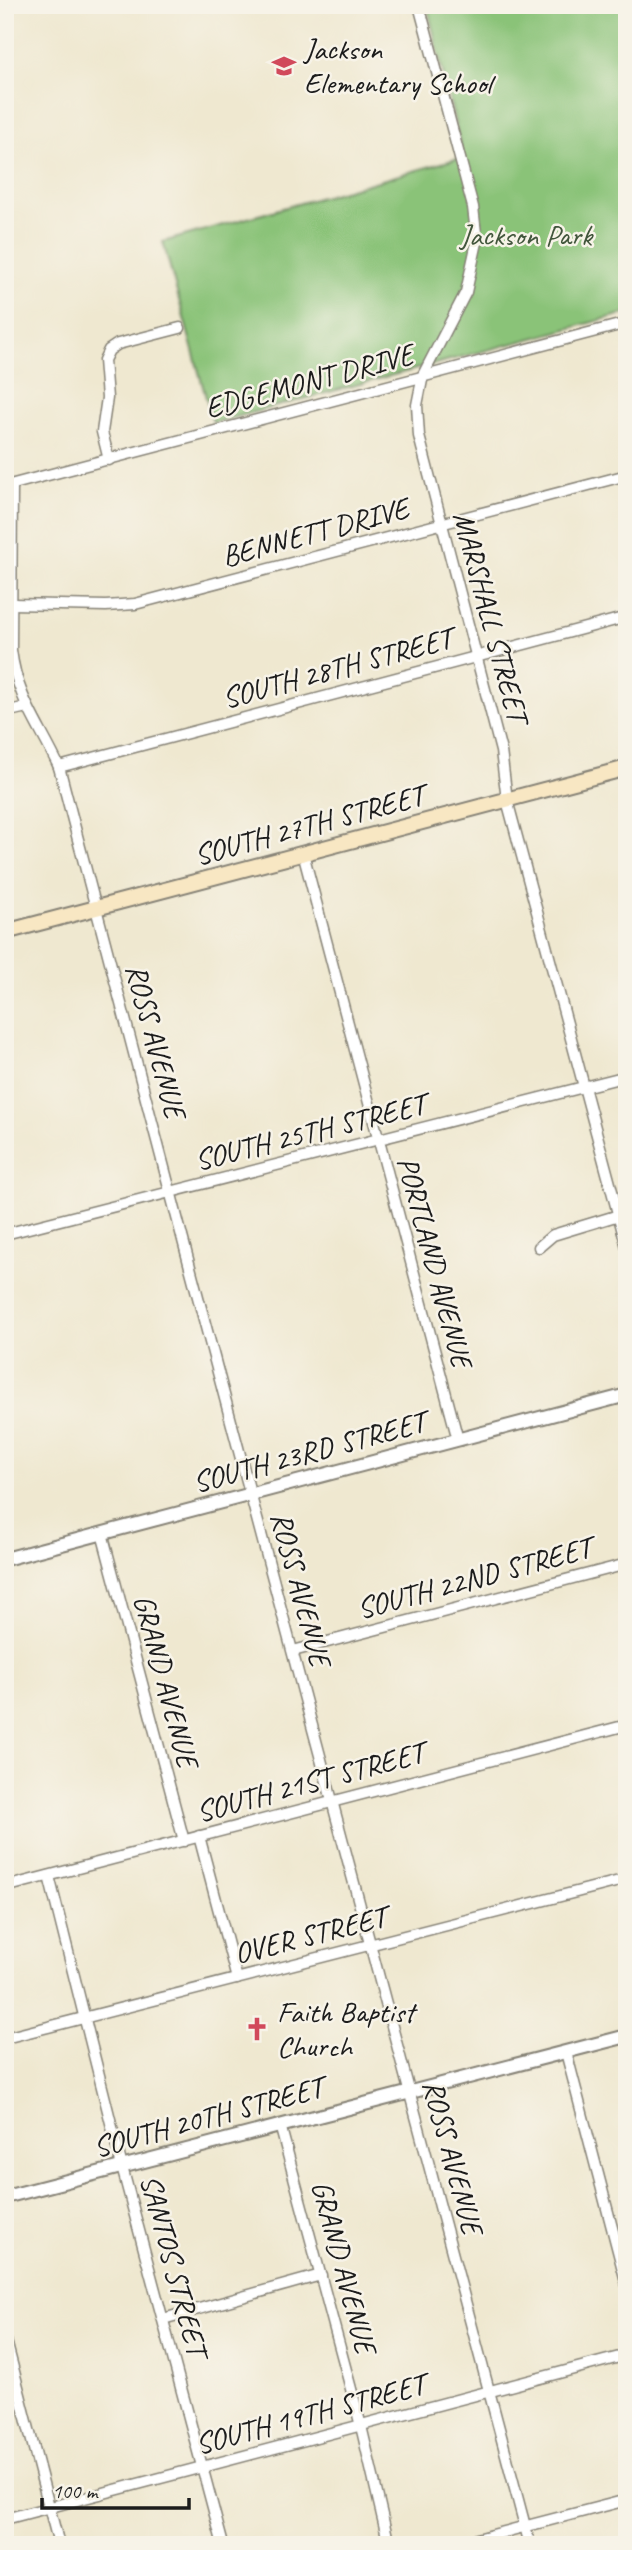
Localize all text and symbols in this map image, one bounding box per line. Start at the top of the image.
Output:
place label: Jackson Elementary School [302,30,496,102]
school or university icon: Jackson Elementary School [270,52,298,80]
park label: Jackson Park [458,216,594,254]
street label: EDGEMONT DRIVE [201,334,421,427]
street label: BENNETT DRIVE [217,488,417,575]
street label: MARSHALL STREET [445,508,539,732]
street label: SOUTH 28TH STREET [218,617,463,717]
street label: SOUTH 27TH STREET [190,774,435,874]
street label: ROSS AVENUE [117,960,196,1126]
street label: SOUTH 25TH STREET [191,1083,436,1179]
street label: PORTLAND AVENUE [389,1153,482,1375]
street label: SOUTH 23RD STREET [189,1401,436,1501]
street label: ROSS AVENUE [262,1508,341,1674]
street label: SOUTH 22ND STREET [353,1527,602,1628]
street label: GRAND AVENUE [125,1590,208,1775]
street label: SOUTH 21ST STREET [192,1731,435,1831]
street label: OVER STREET [230,1896,397,1972]
place label: Faith Baptist Church [277,1993,418,2065]
church icon: Faith Baptist Church [243,2015,271,2043]
street label: SOUTH 20TH STREET [89,2066,334,2166]
street label: ROSS AVENUE [414,2076,493,2242]
street label: SANTOS STREET [132,2171,218,2366]
street label: GRAND AVENUE [303,2176,386,2361]
street label: SOUTH 19TH STREET [191,2363,436,2463]
scale bar [42,2466,189,2510]
text: 100 m [52,2478,99,2504]

